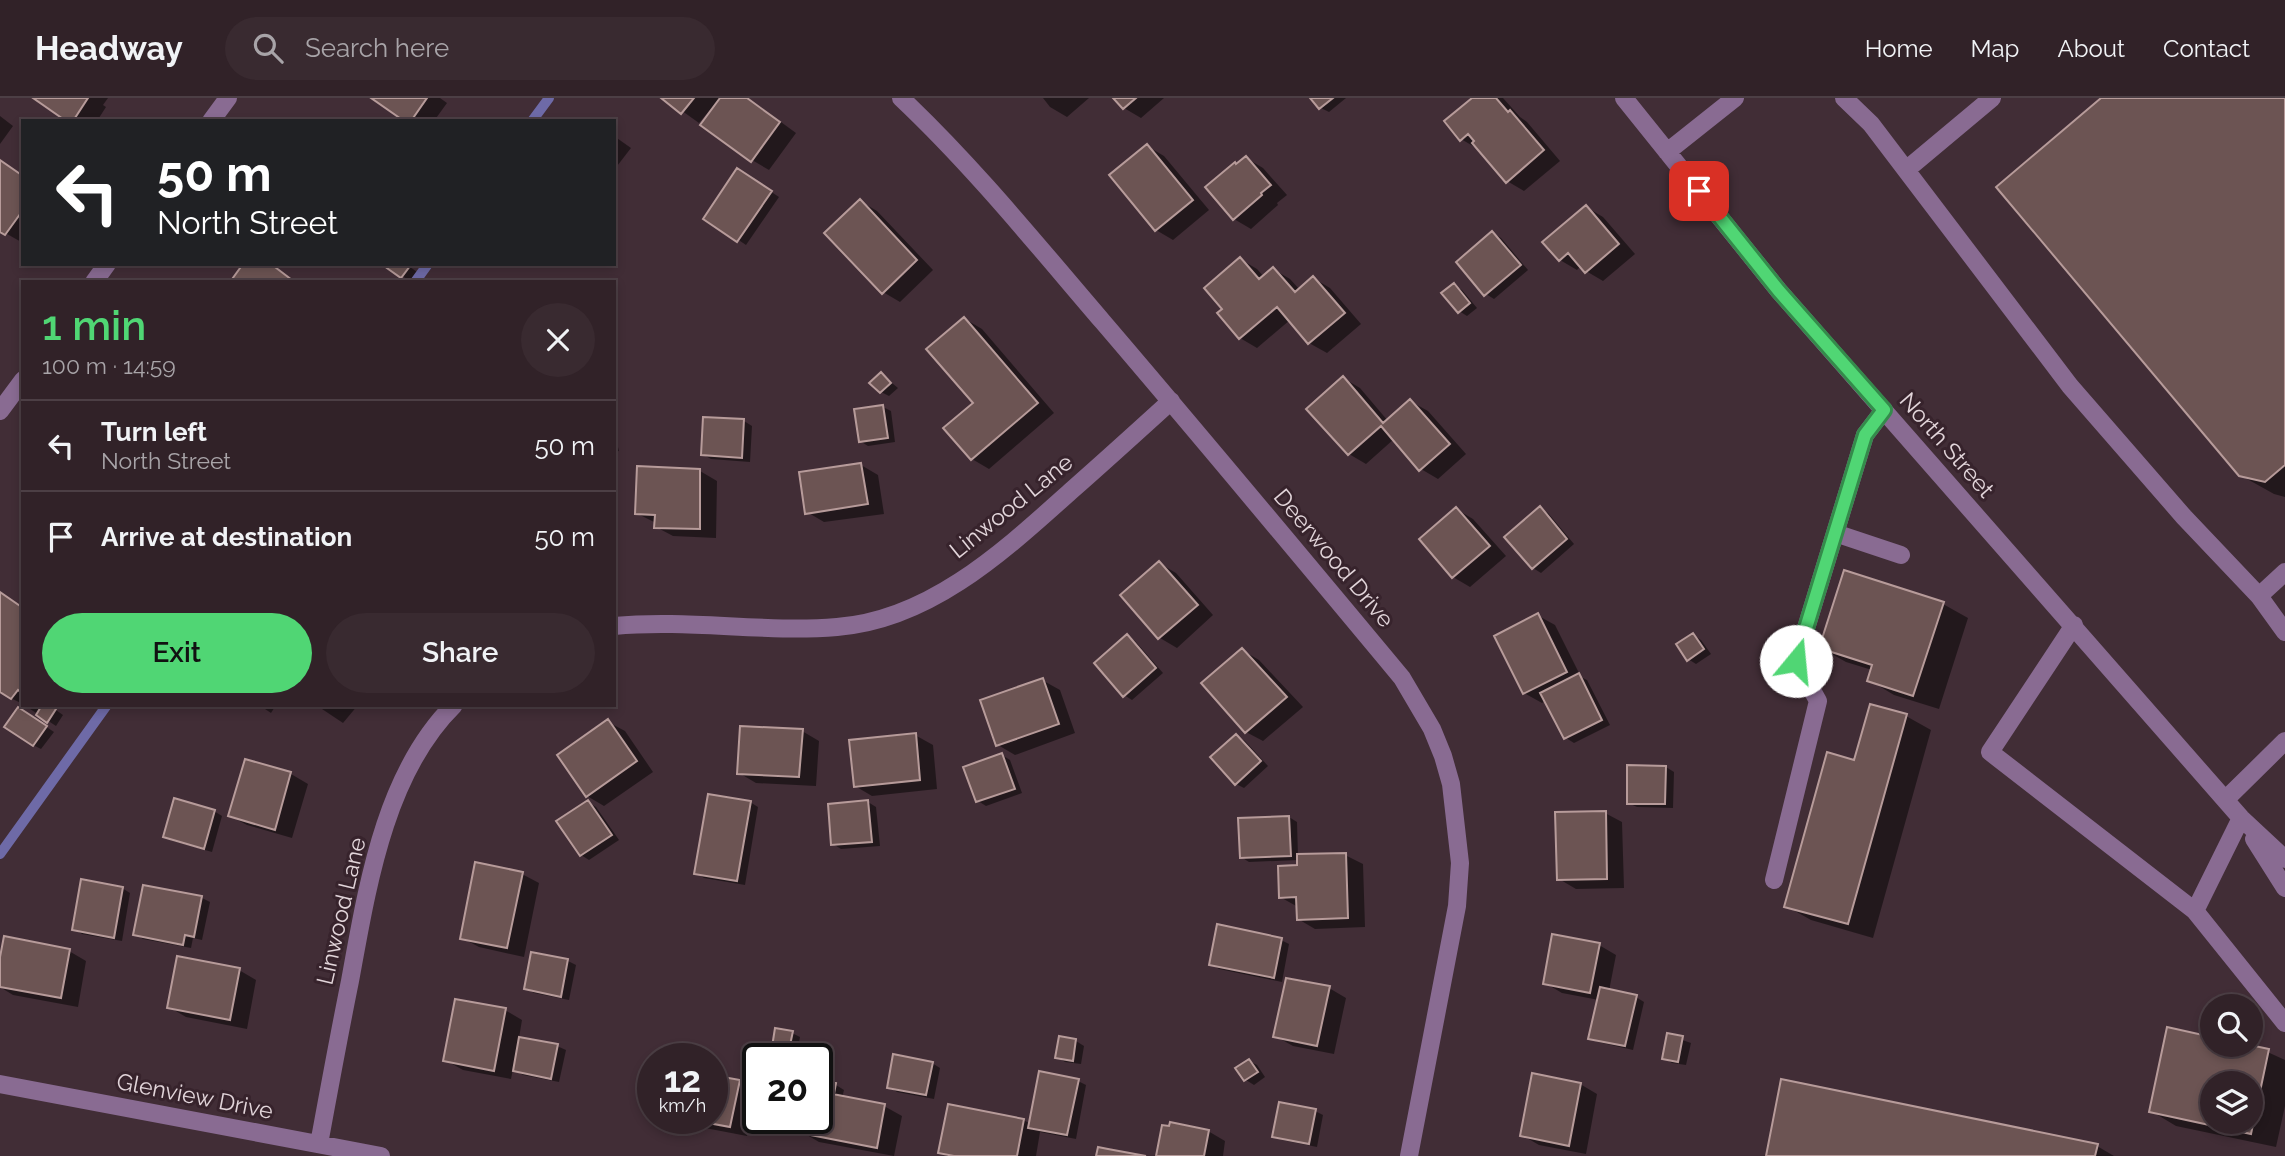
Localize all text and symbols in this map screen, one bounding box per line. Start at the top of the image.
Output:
search box [225,17,715,80]
text: Headway [35,29,183,68]
icon: search [249,29,287,67]
text: Search here [305,33,449,63]
text: Home [1865,34,1933,63]
text: Map [1971,34,2019,63]
text: About [2057,34,2125,63]
text: Contact [2163,34,2250,63]
text: 50 m [157,145,272,202]
icon: left [42,147,133,238]
pin [1669,161,1729,221]
icon: arrive [1680,172,1718,210]
text: North Street [157,204,338,241]
text: 1 min [42,301,146,350]
button: close [521,303,595,377]
text: 100 m · 14:59 [42,352,176,379]
street label: North Street [1895,387,2000,503]
text: Turn left [101,417,207,447]
icon: left [42,427,80,465]
text: 50 m [534,431,595,461]
text: North Street [101,447,231,474]
street label: Linwood Lane [944,448,1078,563]
street label: Deerwood Drive [1269,483,1400,632]
icon: arrive [42,518,80,556]
text: Arrive at destination [101,522,352,552]
text: 50 m [534,522,595,552]
button: Exit [42,613,312,693]
button: Share [326,613,595,693]
position arrow [1759,624,1833,698]
street label: Linwood Lane [310,835,371,987]
map controls [2200,994,2263,1134]
button: search [2200,994,2263,1057]
speed limit sign: 20 [742,1043,833,1134]
text: 12 [664,1059,701,1100]
street label: Glenview Drive [115,1067,276,1124]
button: layers [2200,1071,2263,1134]
text: km/h [659,1095,706,1116]

